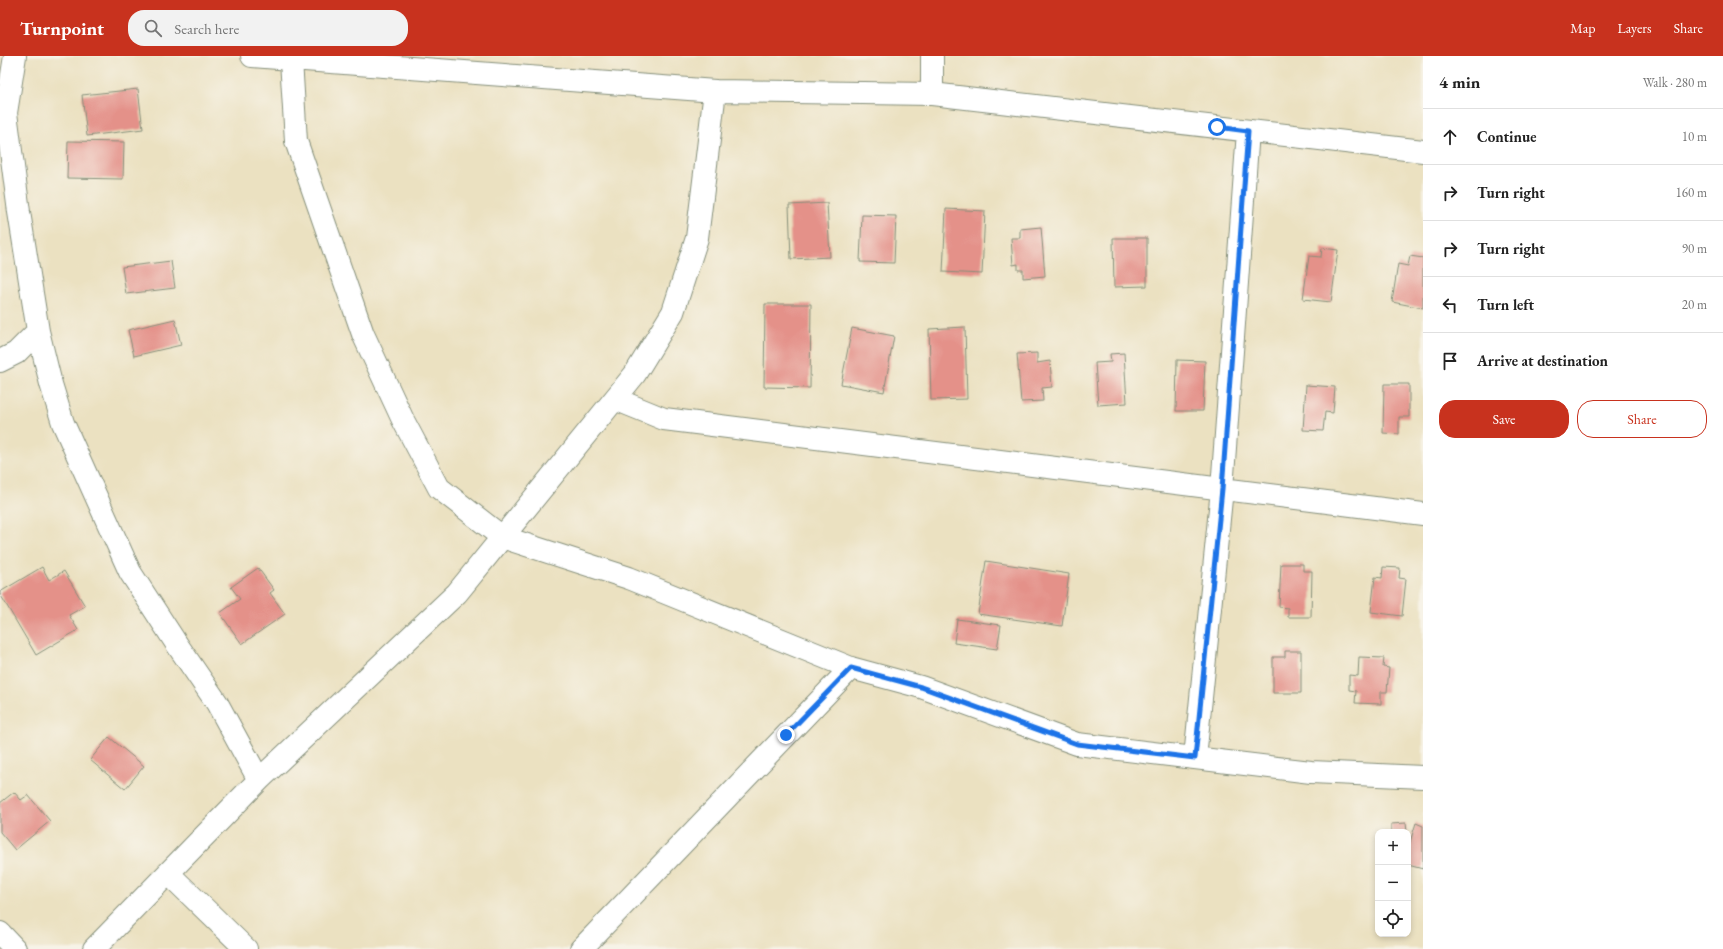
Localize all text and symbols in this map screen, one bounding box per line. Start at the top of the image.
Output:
search box [128,10,408,46]
text: Turnpoint [20,16,104,41]
icon: search [142,17,164,39]
text: Search here [174,19,239,38]
text: Map [1570,19,1595,37]
text: Layers [1617,19,1652,37]
text: Share [1674,19,1703,37]
text: 4 min [1439,71,1480,93]
text: Walk · 280 m [1643,74,1707,91]
route start [1208,118,1226,136]
icon: ahead [1439,126,1461,148]
text: Continue [1477,127,1537,146]
text: 10 m [1682,128,1707,145]
icon: right [1439,182,1461,204]
text: Turn right [1477,183,1545,202]
text: 160 m [1676,184,1707,201]
icon: right [1439,238,1461,260]
text: Turn right [1477,239,1545,258]
text: 90 m [1682,240,1707,257]
icon: left [1439,294,1461,316]
text: Turn left [1477,295,1534,314]
text: 20 m [1682,296,1707,313]
icon: arrive [1439,350,1461,372]
text: Arrive at destination [1477,351,1608,370]
button: Save [1439,400,1569,438]
button: Share [1577,400,1707,438]
route end [777,726,795,744]
map controls [1375,829,1411,937]
button: + [1375,829,1411,865]
button: − [1375,865,1411,901]
button: locate [1375,901,1411,937]

